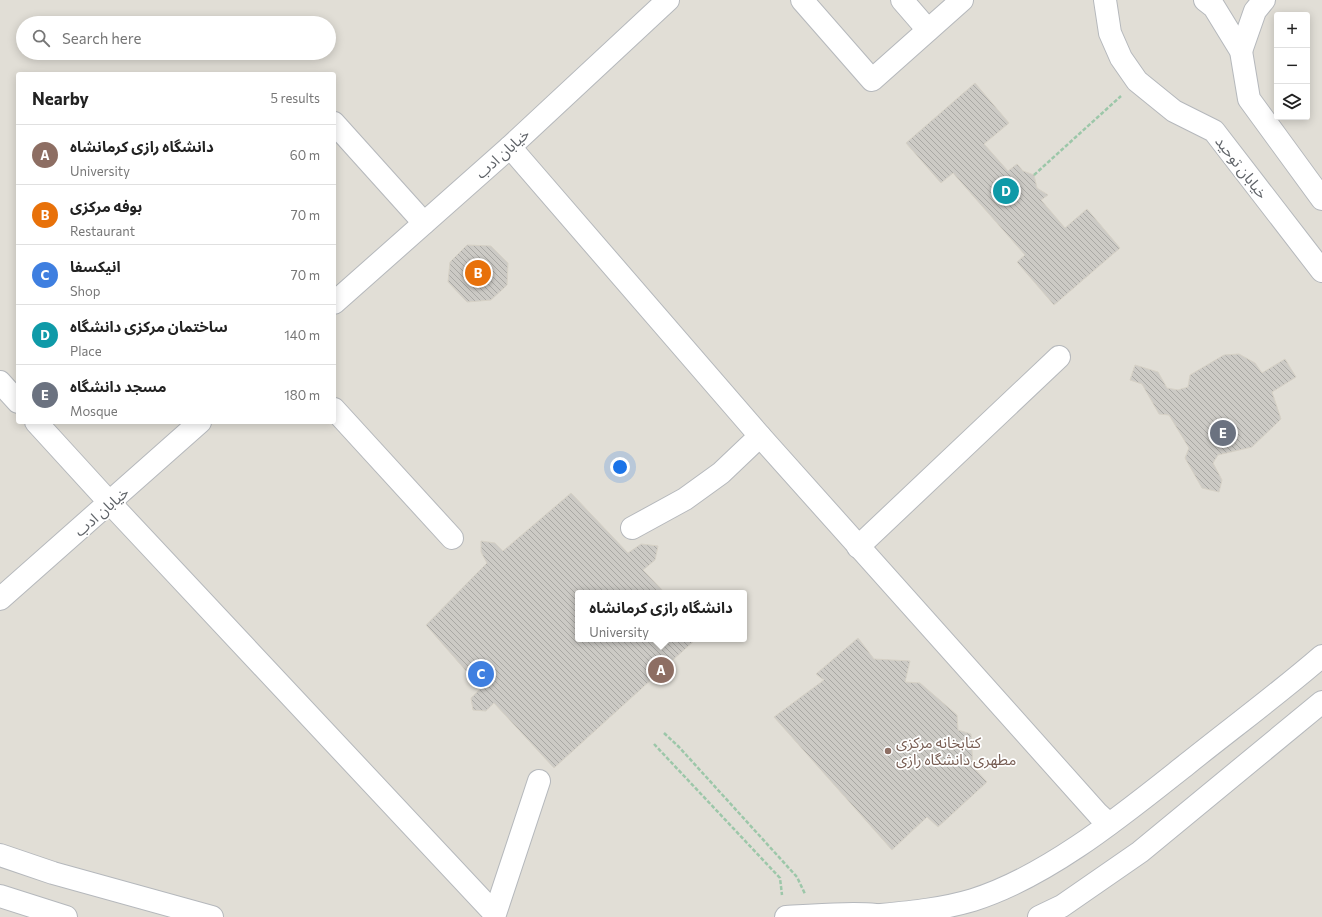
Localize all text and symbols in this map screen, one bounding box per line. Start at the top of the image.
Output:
map controls [1274,12,1310,120]
button: + [1274,12,1310,48]
search box [16,16,336,60]
icon: search [30,27,52,49]
text: Search here [62,29,141,47]
button: − [1274,48,1310,84]
button: layers [1274,84,1310,120]
text: Nearby [32,88,89,109]
text: 5 results [270,90,320,106]
street label: خیابان ادب [471,124,533,183]
street label: خیابان توحید [1211,132,1272,203]
text: دانشگاه رازی کرمانشاه [70,137,214,155]
text: A [40,147,50,163]
text: 60 m [290,147,320,163]
text: University [70,163,130,179]
pin: D [993,176,1019,206]
text: بوفه مرکزی [70,197,142,215]
text: B [41,207,49,223]
text: 70 m [291,207,320,223]
text: Restaurant [70,223,135,239]
text: انیکسفا [70,257,121,275]
pin: B [465,258,491,288]
text: C [41,267,49,283]
text: 70 m [291,267,320,283]
text: Shop [70,283,101,299]
text: ساختمان مرکزی دانشگاه [70,317,228,335]
text: D [40,327,50,343]
text: 140 m [284,327,320,343]
text: Place [70,343,102,359]
text: مسجد دانشگاه [70,377,167,395]
text: E [41,387,49,403]
text: 180 m [284,387,320,403]
text: Mosque [70,403,118,419]
pin: E [1210,418,1236,448]
your location [610,457,630,477]
street label: خیابان ادب [70,482,133,540]
popup [575,590,747,642]
text: دانشگاه رازی کرمانشاه [589,598,733,616]
text: University [589,624,649,640]
pin: A [648,655,674,685]
pin: C [468,659,494,689]
place label: کتابخانه مرکزی مطهری دانشگاه رازی [896,733,1016,769]
marker: کتابخانه مرکزی مطهری دانشگاه رازی [883,746,893,756]

